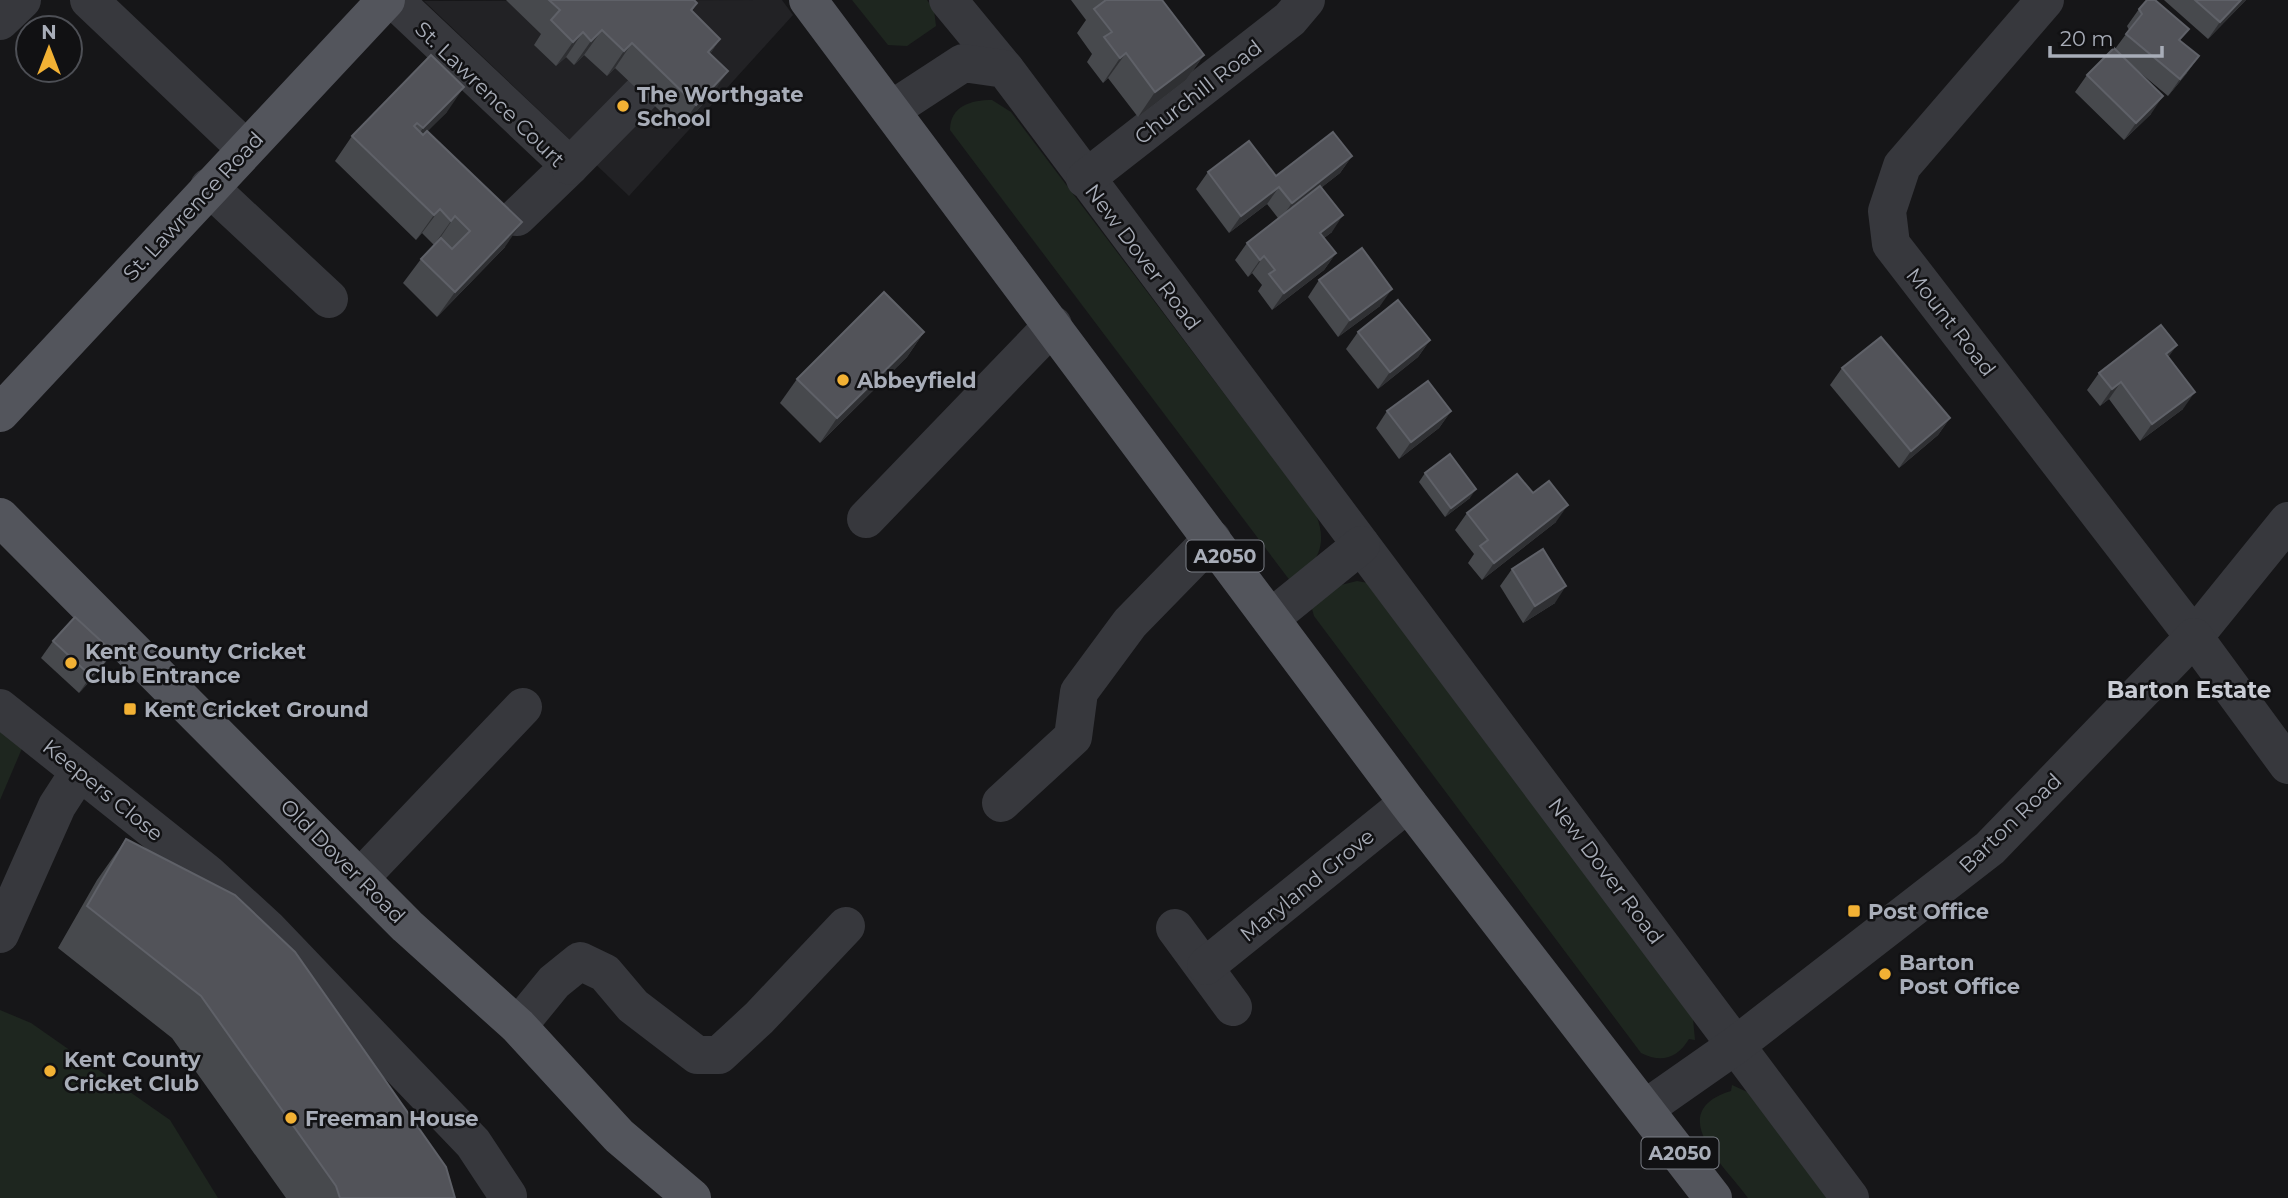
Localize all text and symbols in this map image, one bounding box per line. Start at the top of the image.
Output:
north arrow [14,14,84,84]
scale bar [2050,14,2162,58]
street label: St. Lawrence Court [410,16,570,172]
text: N [41,21,57,44]
text: 20 m [2060,26,2114,51]
street label: Churchill Road [1129,35,1267,149]
place label: The Worthgate School [637,82,804,131]
marker: The Worthgate School [615,98,631,114]
street label: St. Lawrence Road [118,126,268,286]
street label: New Dover Road [1080,179,1206,335]
street label: Mount Road [1901,263,2001,381]
place label: Abbeyfield [856,368,977,393]
marker: Abbeyfield [835,372,851,388]
road number: A2050 [1186,540,1264,572]
place label: Kent County Cricket Club Entrance [85,639,306,688]
marker: Kent County Cricket Club Entrance [63,655,79,671]
district label: Barton Estate [2107,676,2271,704]
place label: Kent Cricket Ground [144,697,369,722]
marker: Kent Cricket Ground [122,701,138,717]
street label: Keepers Close [38,734,168,846]
street label: Barton Road [1954,768,2066,878]
street label: New Dover Road [1543,793,1669,949]
street label: Old Dover Road [276,794,410,928]
street label: Maryland Grove [1235,823,1379,947]
place label: Post Office [1868,899,1989,924]
marker: Post Office [1846,903,1862,919]
place label: Barton Post Office [1899,950,2020,999]
marker: Barton Post Office [1877,966,1893,982]
place label: Kent County Cricket Club [64,1047,201,1096]
marker: Kent County Cricket Club [42,1063,58,1079]
place label: Freeman House [305,1106,479,1131]
marker: Freeman House [283,1110,299,1126]
road number: A2050 [1642,1138,1718,1168]

